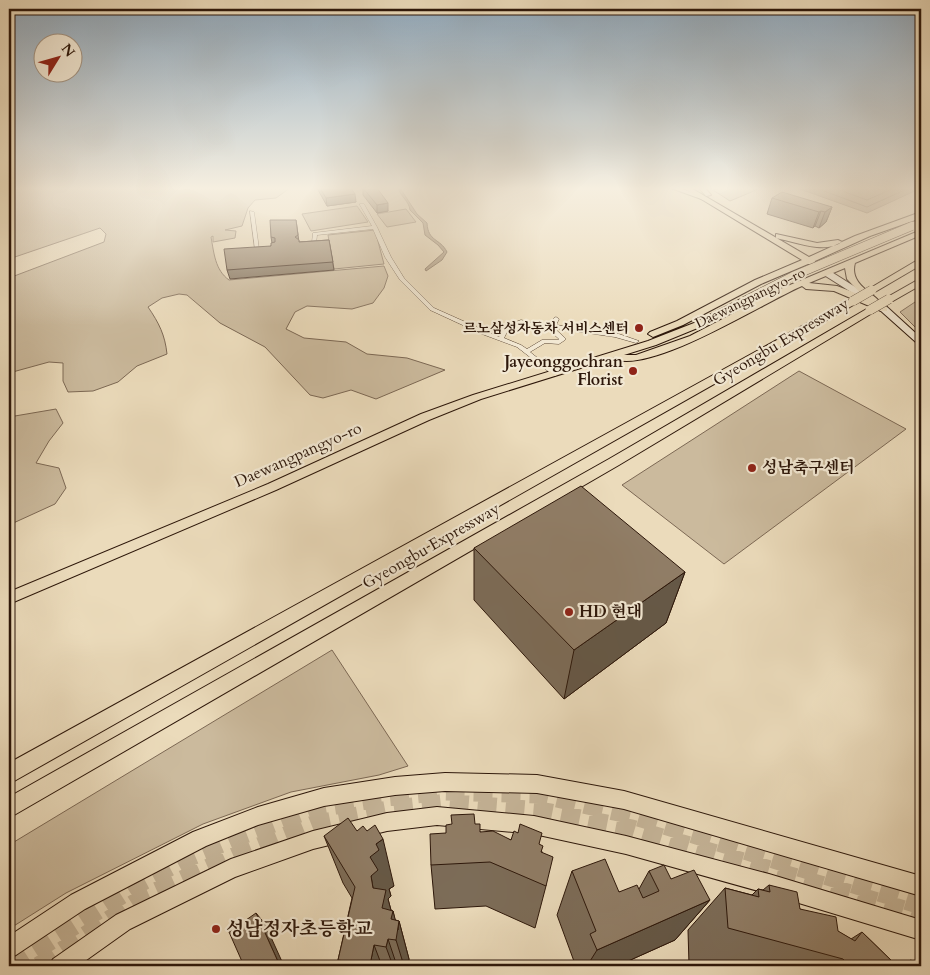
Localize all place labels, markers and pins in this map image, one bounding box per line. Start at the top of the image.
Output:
place label: 르노삼성자동차 서비스센터 [463,319,629,338]
marker: 르노삼성자동차 서비스센터 [633,322,645,334]
place label: Jayeonggochran Florist [502,351,624,391]
marker: Jayeonggochran Florist [627,365,639,377]
place label: 성남축구센터 [762,457,855,479]
marker: 성남축구센터 [746,462,758,474]
place label: HD 현대 [579,601,642,623]
marker: HD 현대 [563,606,575,618]
place label: 성남정자초등학교 [226,916,373,942]
marker: 성남정자초등학교 [210,923,222,935]

